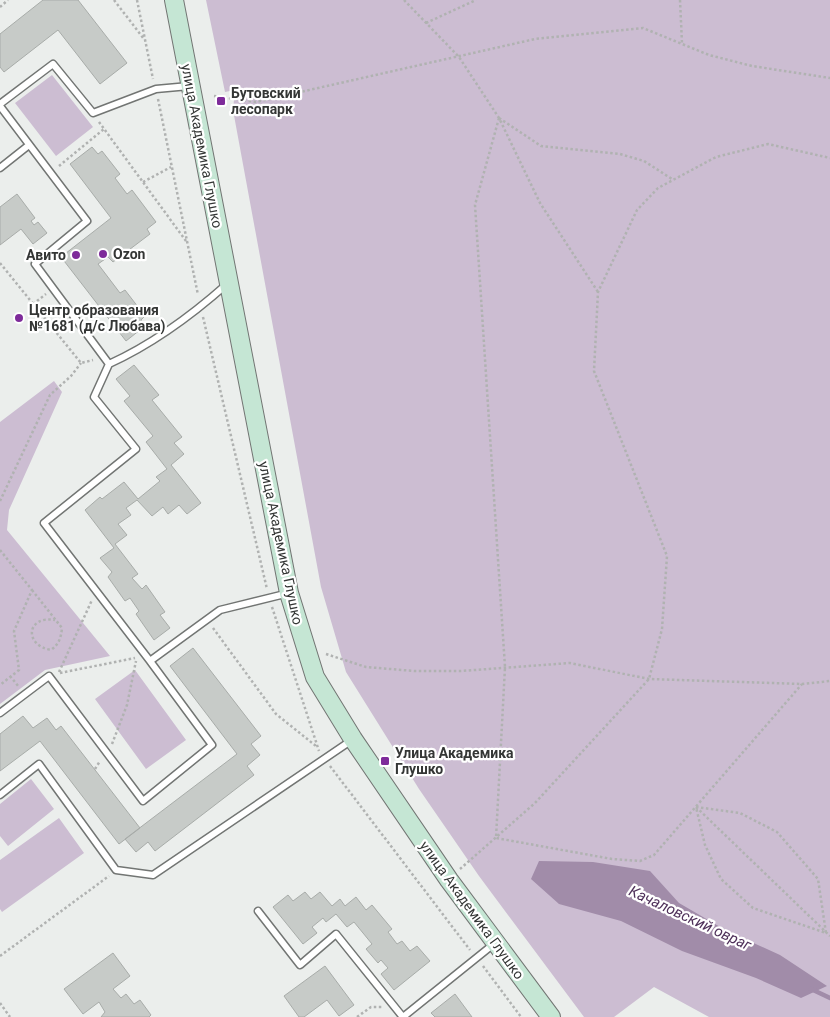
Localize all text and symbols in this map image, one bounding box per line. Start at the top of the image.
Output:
street label: улица Академика Глушко [178,63,226,229]
place label: Бутовский лесопарк [231,85,301,117]
marker: Бутовский лесопарк [215,95,227,107]
place label: Ozon [113,246,146,262]
place label: Авито [26,247,66,263]
marker: Ozon [97,248,109,260]
marker: Авито [70,249,82,261]
place label: Центр образования №1681 (д/с Любава) [29,302,166,335]
marker: Центр образования №1681 (д/с Любава) [13,312,25,324]
street label: улица Академика Глушко [256,460,306,626]
place label: Улица Академика Глушко [395,745,514,777]
marker: Улица Академика Глушко [379,755,391,767]
street label: улица Академика Глушко [417,838,528,982]
water label: Качаловский овраг [626,882,755,955]

